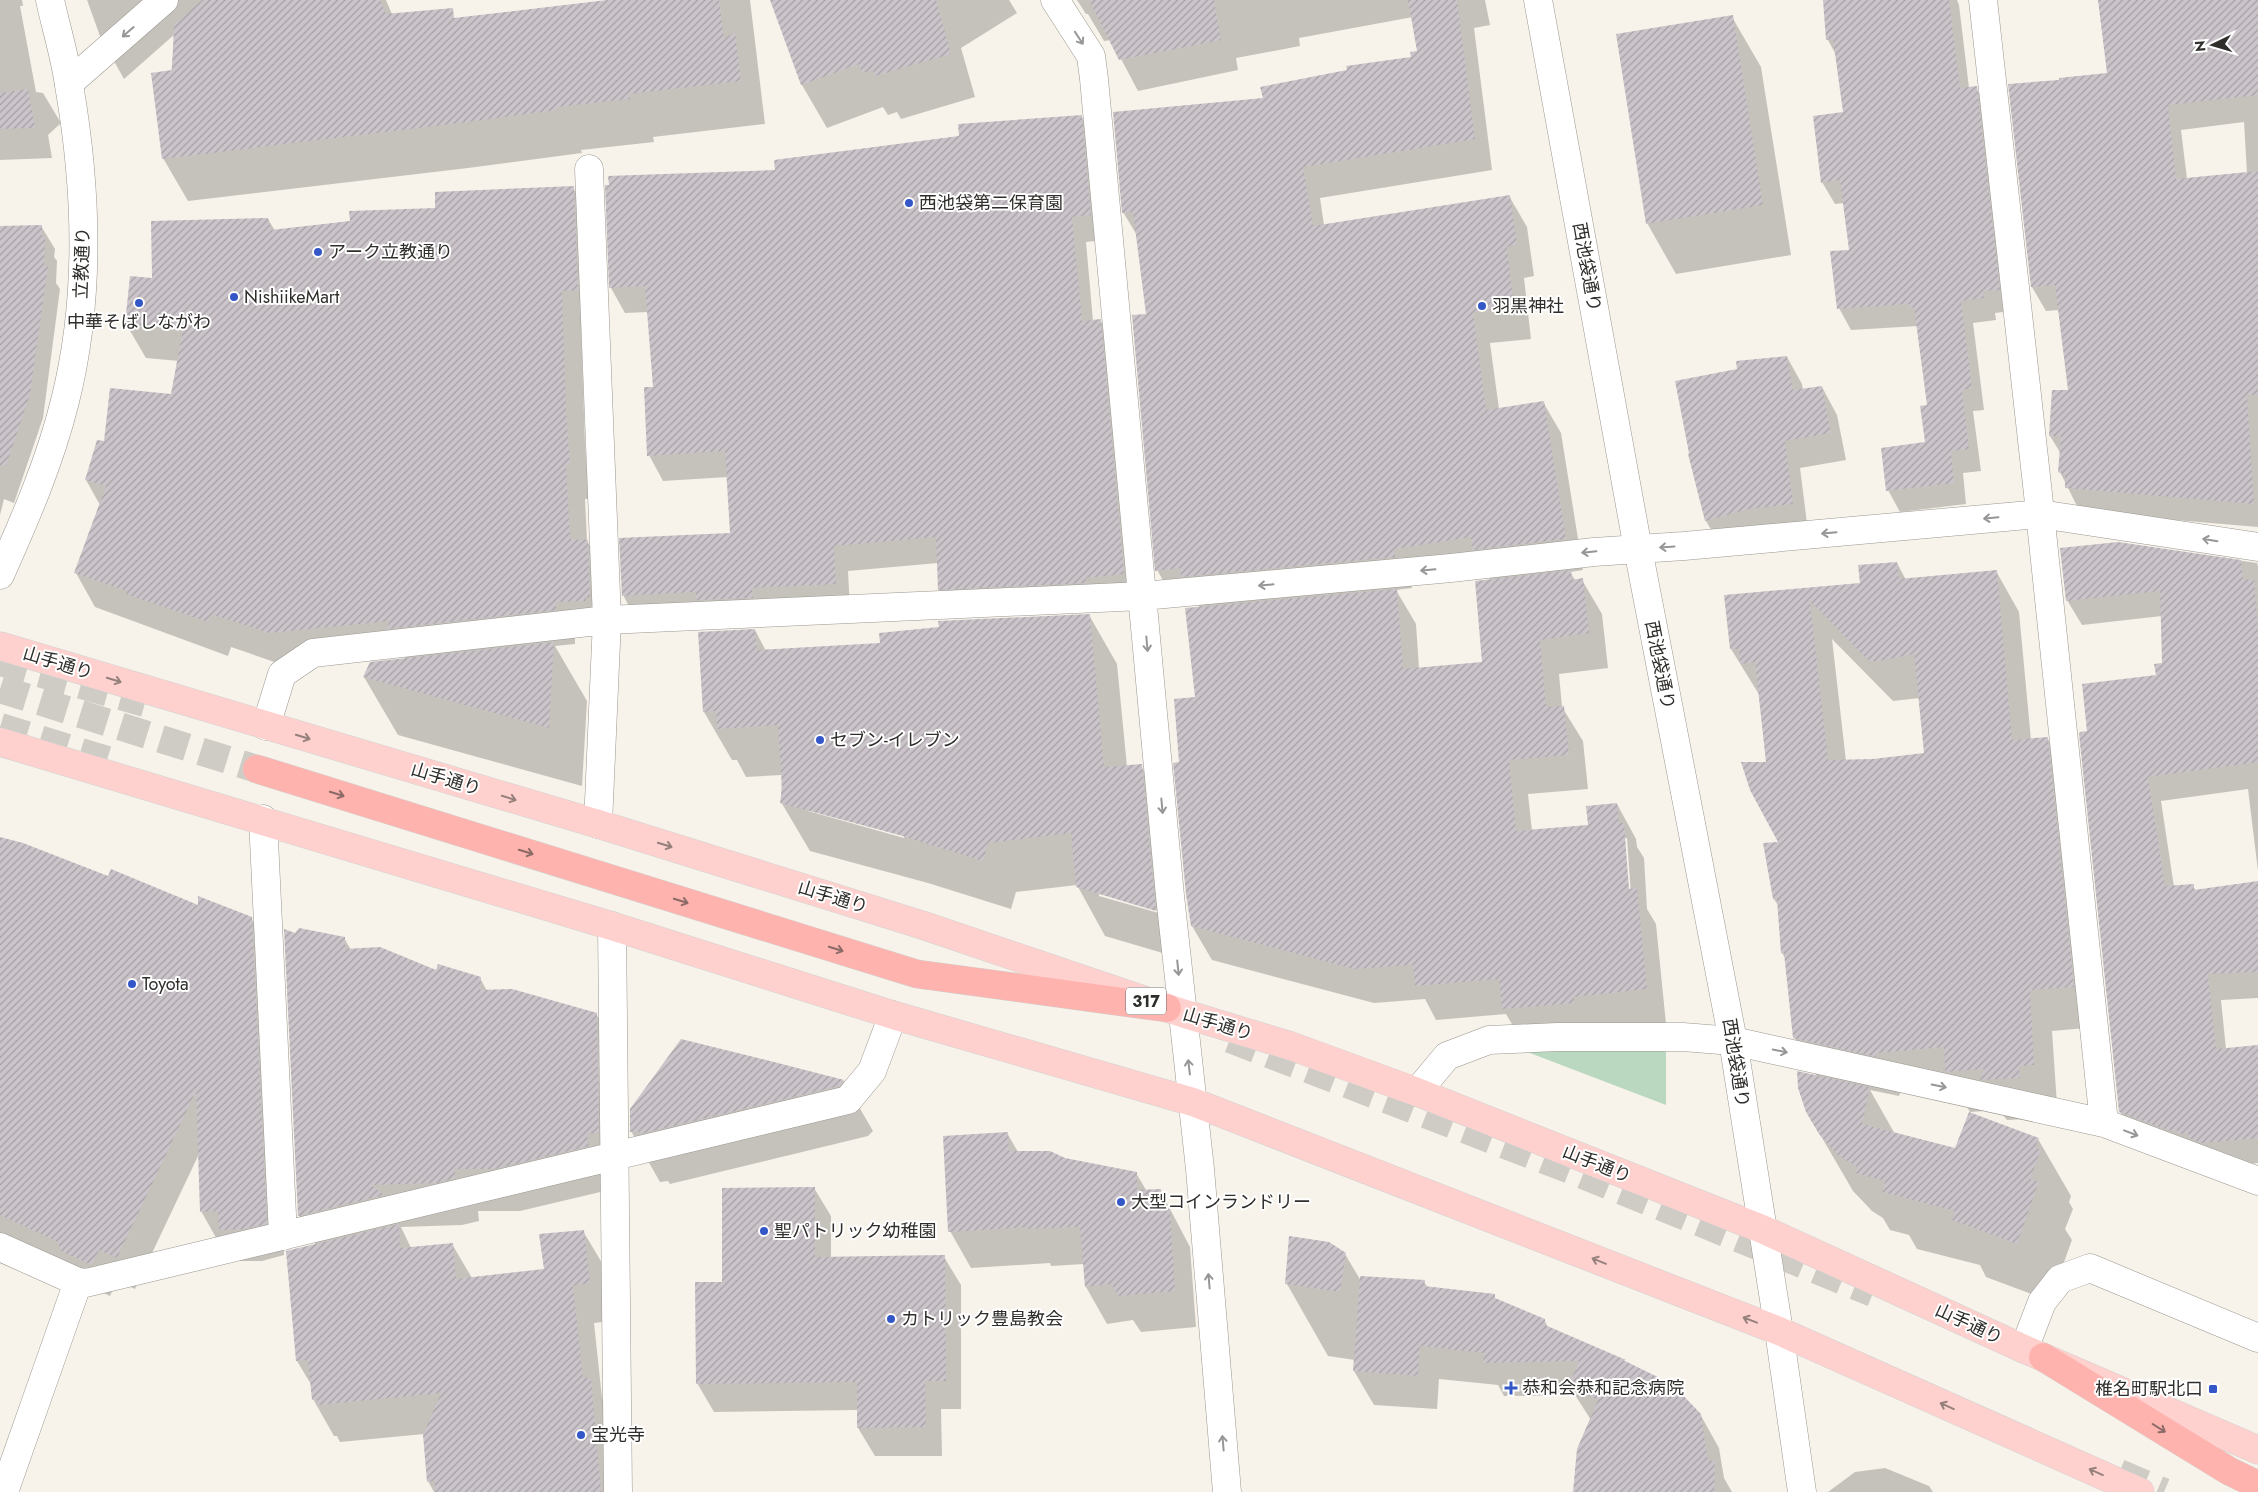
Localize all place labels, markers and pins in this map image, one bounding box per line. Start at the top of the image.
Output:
place label: 西池袋第二保育園 [919,190,1063,216]
marker: 西池袋第二保育園 [903,197,915,209]
place label: アーク立教通り [328,239,453,265]
marker: アーク立教通り [312,246,324,258]
place label: NishiikeMart [244,284,340,310]
marker: NishiikeMart [228,291,240,303]
place label: 羽黒神社 [1492,293,1564,319]
marker: 中華そばしながわ [133,297,145,309]
marker: 羽黒神社 [1476,300,1488,312]
place label: 中華そばしながわ [67,309,211,335]
place label: セブン-イレブン [830,727,960,753]
marker: セブン-イレブン [814,734,826,746]
place label: Toyota [142,971,189,997]
marker: Toyota [126,978,138,990]
place label: 大型コインランドリー [1131,1189,1311,1215]
marker: 大型コインランドリー [1115,1196,1127,1208]
place label: 聖パトリック幼稚園 [774,1218,937,1244]
marker: 聖パトリック幼稚園 [758,1225,770,1237]
place label: カトリック豊島教会 [901,1306,1063,1332]
marker: カトリック豊島教会 [885,1313,897,1325]
place label: 恭和会恭和記念病院 [1522,1375,1684,1401]
place label: 椎名町駅北口 [2095,1376,2203,1402]
marker: 恭和会恭和記念病院 [1504,1381,1518,1395]
marker: 椎名町駅北口 [2207,1383,2219,1395]
place label: 宝光寺 [591,1422,645,1448]
marker: 宝光寺 [575,1429,587,1441]

